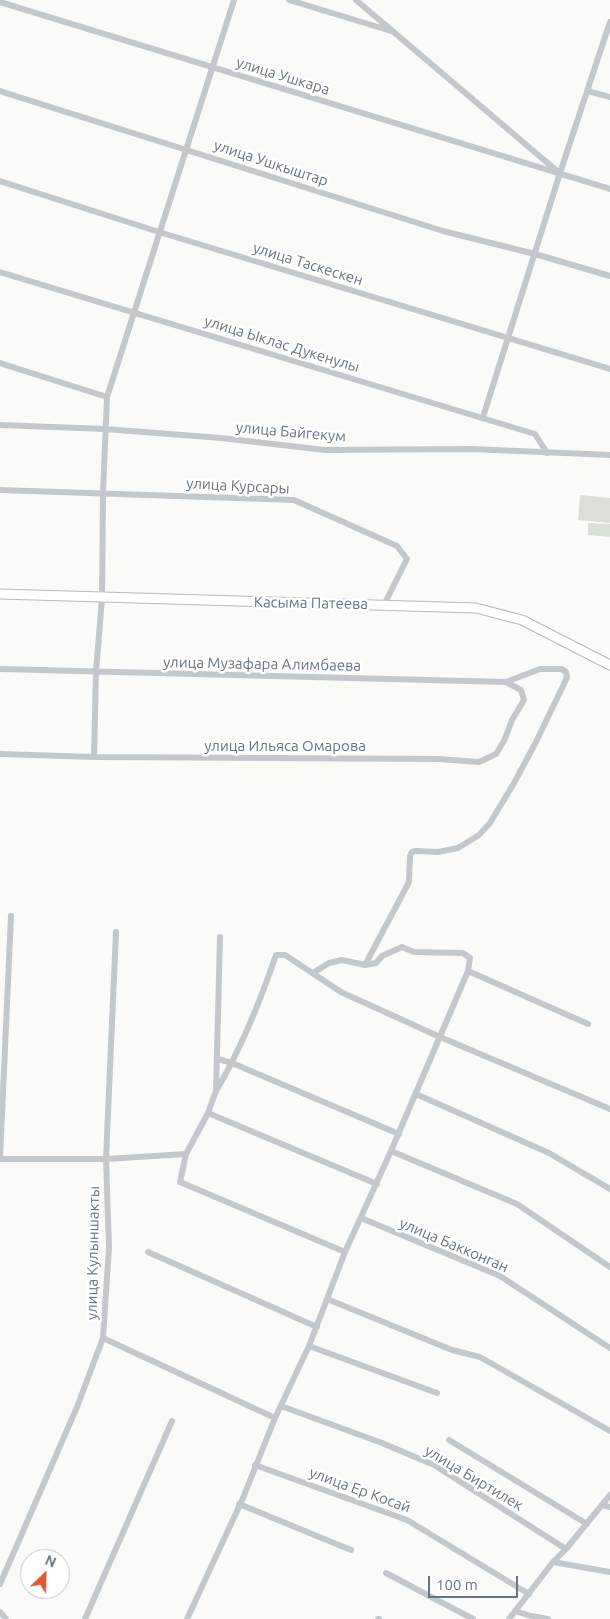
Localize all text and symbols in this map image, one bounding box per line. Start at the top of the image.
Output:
street label: улица Ушкара [234,53,332,99]
street label: улица Ушкыштар [212,136,330,190]
street label: улица Таскескен [251,239,365,289]
street label: улица Ыклас Дукенулы [202,312,362,376]
street label: улица Байгекум [235,418,347,446]
street label: улица Курсары [186,474,290,498]
street label: Касыма Патеева [254,593,368,613]
street label: улица Музафара Алимбаева [163,653,361,675]
street label: улица Ильяса Омарова [204,737,366,755]
street label: улица Кулыншакты [83,1186,103,1320]
street label: улица Бакконган [397,1214,511,1276]
street label: улица Биртилек [421,1442,527,1514]
street label: улица Ер Косай [307,1463,413,1517]
north arrow [20,1549,70,1599]
text: N [43,1552,59,1571]
scale bar [430,1566,520,1598]
text: 100 m [436,1576,478,1593]

